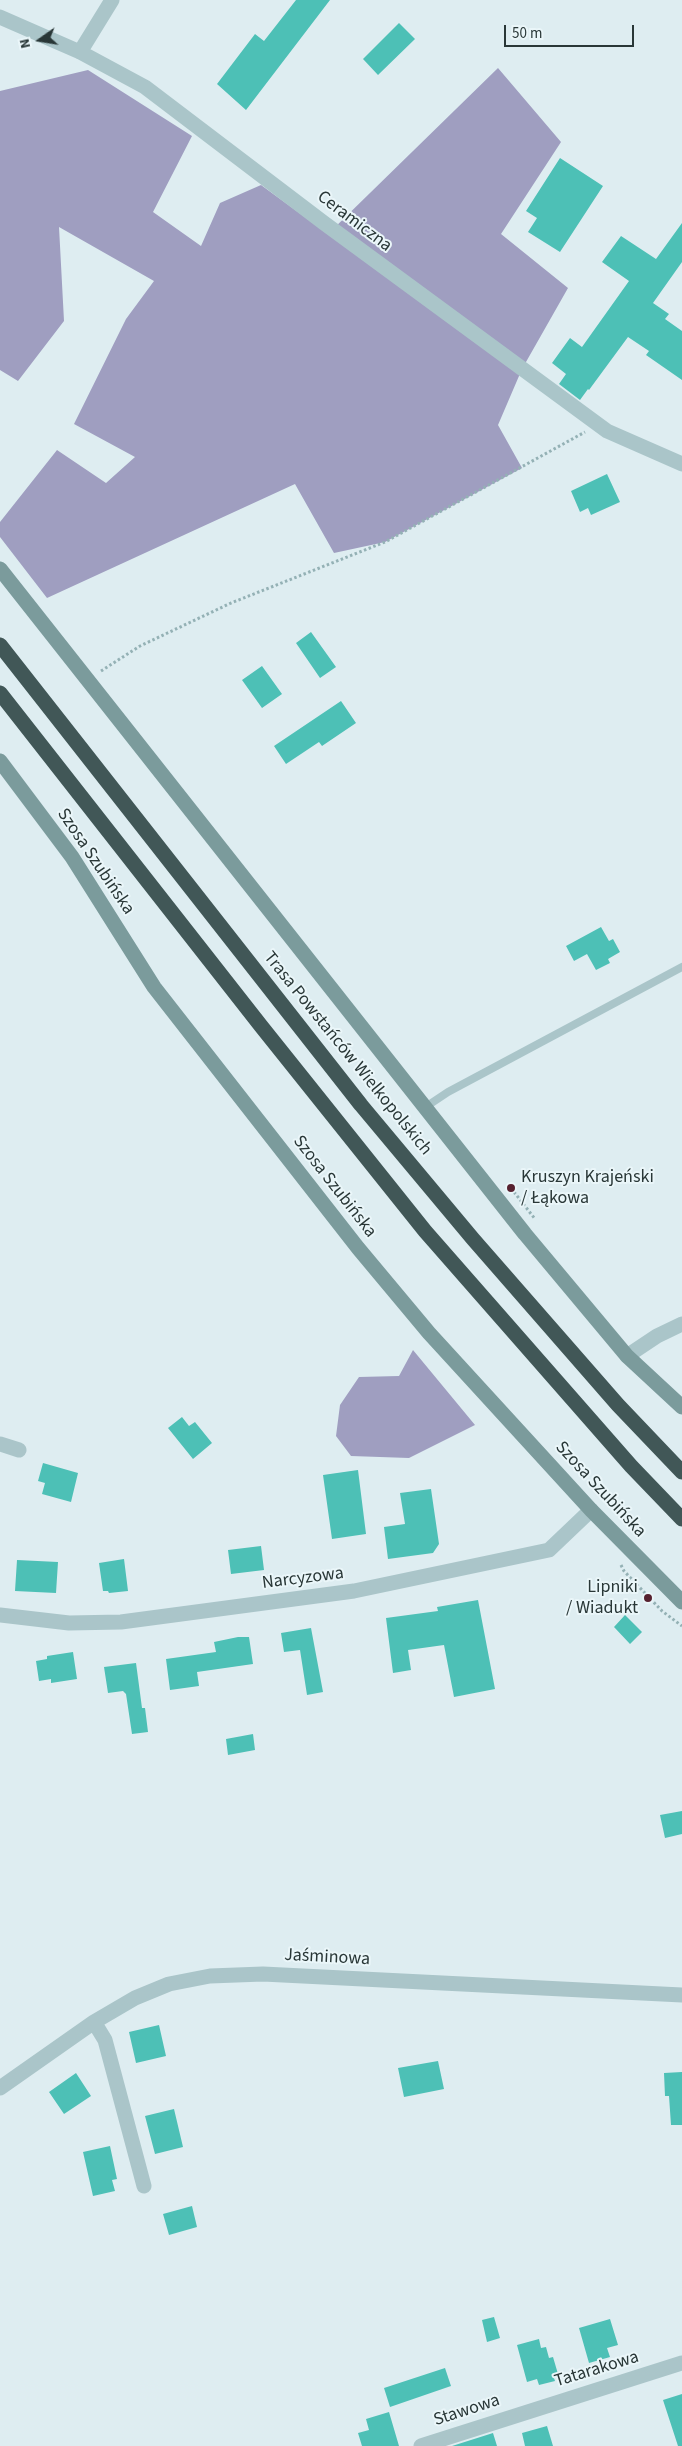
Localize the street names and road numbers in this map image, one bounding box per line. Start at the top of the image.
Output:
street label: Ceramiczna [312,187,396,257]
street label: Szosa Szubińska [52,805,138,919]
street label: Trasa Powstańców Wielkopolskich [258,948,436,1160]
street label: Szosa Szubińska [287,1132,381,1242]
street label: Szosa Szubińska [550,1437,650,1543]
street label: Narcyzowa [261,1563,345,1595]
street label: Jaśminowa [284,1945,370,1971]
street label: Tatarakowa [552,2347,642,2393]
street label: Stawowa [431,2390,503,2432]

